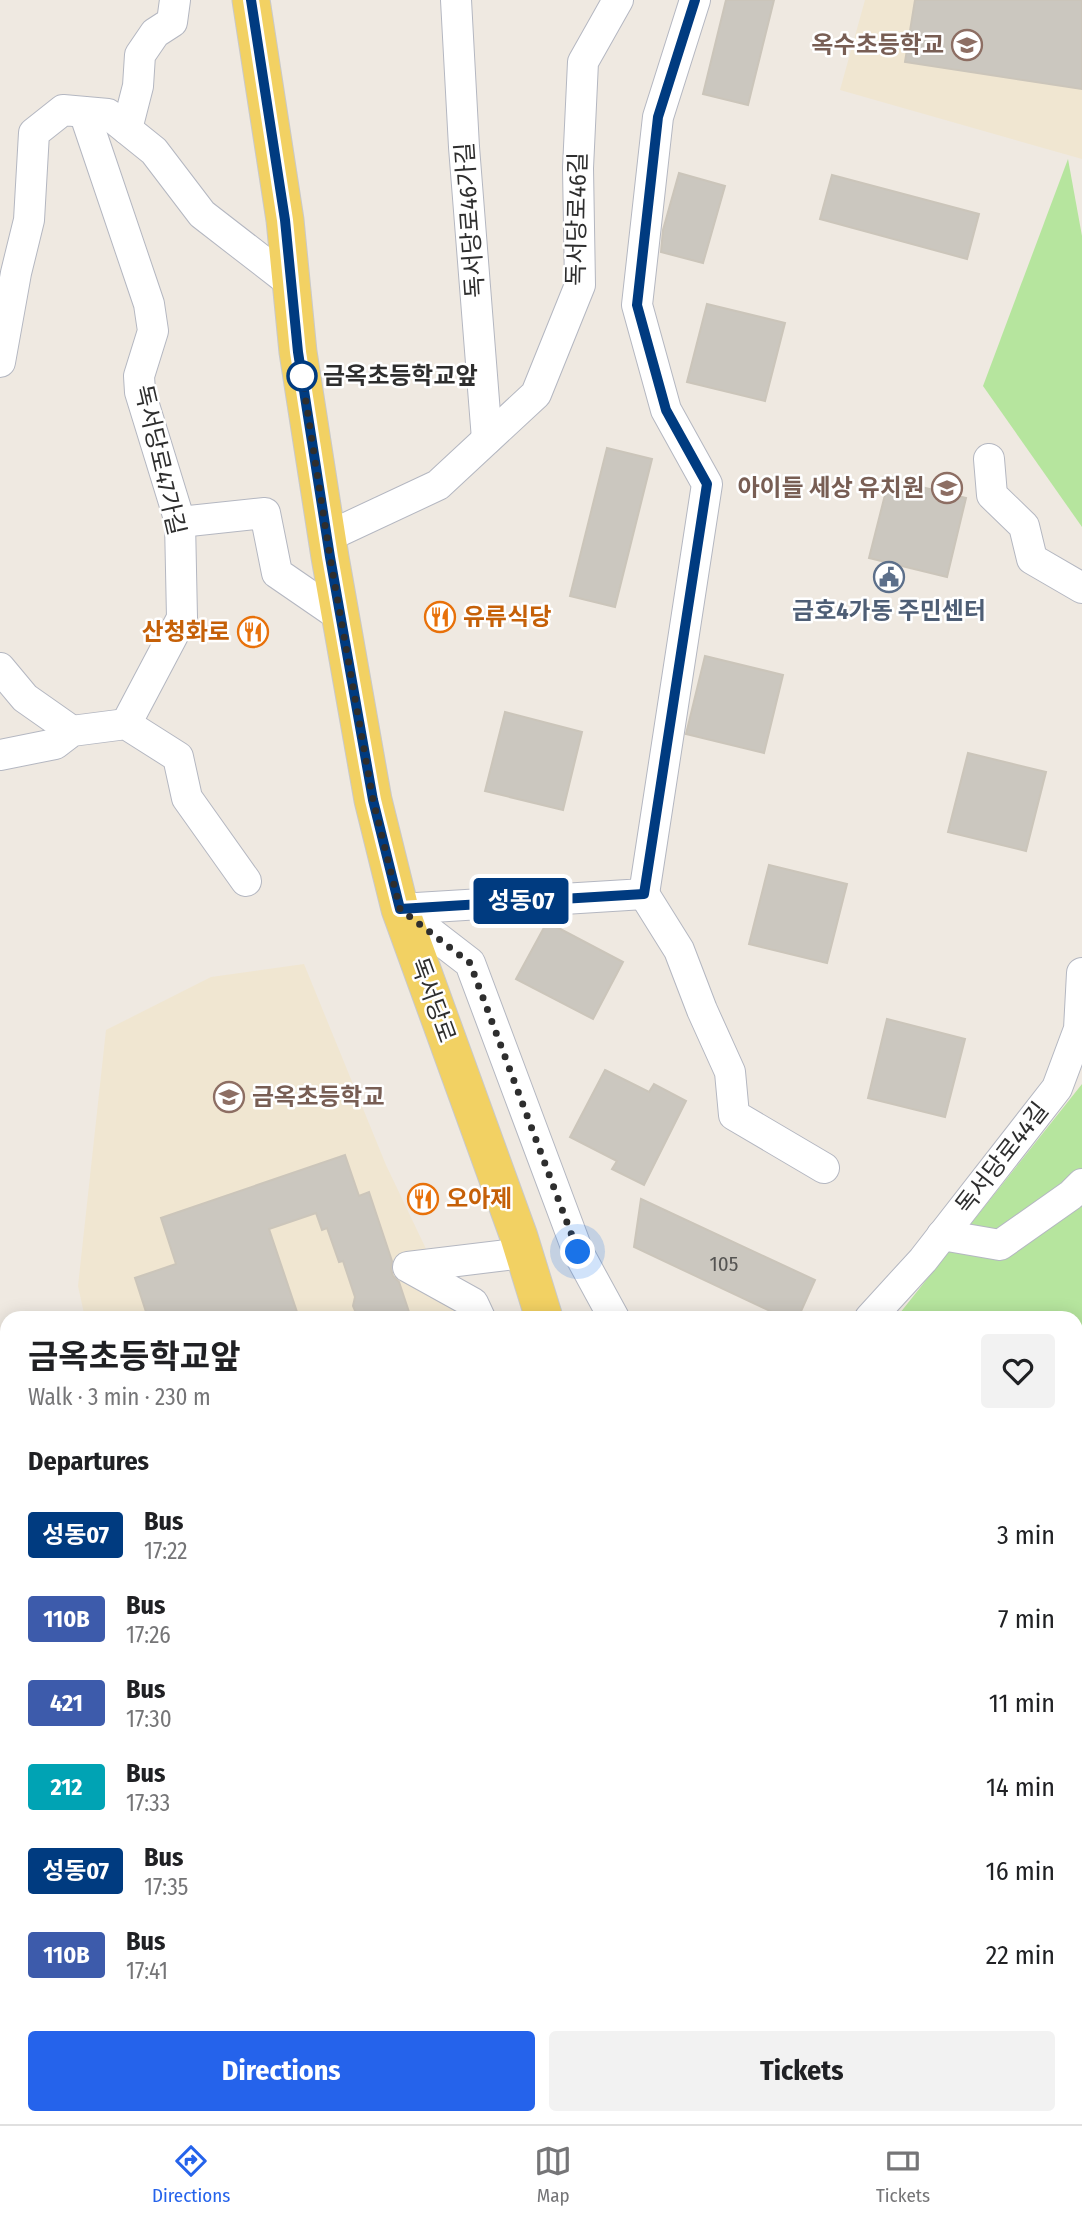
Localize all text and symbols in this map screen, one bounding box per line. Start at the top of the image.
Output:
school or university icon: 옥수초등학교 [950,28,984,62]
place label: 옥수초등학교 [812,31,944,59]
street label: 독서당로46가길 [451,141,489,299]
street label: 독서당로46길 [562,152,592,286]
marker: 금옥초등학교앞 [287,361,317,391]
place label: 금옥초등학교앞 [323,362,478,390]
street label: 독서당로47가길 [129,382,191,538]
school or university icon: 아이들 세상 유치원 [930,471,964,505]
place label: 아이들 세상 유치원 [737,474,924,502]
public building icon: 금호4가동 주민센터 [872,560,906,594]
place label: 금호4가동 주민센터 [792,597,986,625]
restaurant icon: 유류식당 [423,600,457,634]
place label: 유류식당 [463,603,551,631]
restaurant icon: 산청화로 [236,615,270,649]
place label: 산청화로 [142,618,230,646]
line badge: 성동07 [472,878,570,924]
text: 성동07 [487,887,555,915]
street label: 독서당로 [405,954,461,1046]
school or university icon: 금옥초등학교 [212,1080,246,1114]
place label: 금옥초등학교 [252,1083,384,1111]
street label: 독서당로44길 [950,1097,1054,1219]
restaurant icon: 오아제 [406,1182,440,1216]
place label: 오아제 [446,1185,512,1213]
your location [560,1234,595,1269]
house number: 105 [710,1251,738,1277]
button: heart [981,1334,1055,1408]
text: 금옥초등학교앞 [28,1337,241,1377]
text: Walk · 3 min · 230 m [28,1383,211,1411]
text: Departures [28,1446,149,1477]
text: Bus [144,1506,183,1537]
text: 3 min [997,1520,1055,1551]
text: 성동07 [42,1521,109,1549]
text: 17:22 [144,1537,188,1565]
text: Bus [126,1590,165,1621]
text: 7 min [998,1604,1055,1635]
text: 110B [43,1605,90,1633]
text: 17:26 [126,1621,171,1649]
text: Bus [126,1674,165,1705]
text: 11 min [989,1688,1055,1719]
text: 421 [50,1689,83,1717]
text: 17:30 [126,1705,172,1733]
text: Bus [126,1758,165,1789]
text: 14 min [986,1772,1055,1803]
text: 212 [51,1773,82,1801]
text: 17:33 [126,1789,170,1817]
text: Bus [144,1842,183,1873]
text: 16 min [986,1856,1055,1887]
text: 성동07 [42,1857,109,1885]
text: 17:35 [144,1873,188,1901]
text: Bus [126,1926,165,1957]
text: 22 min [986,1940,1055,1971]
text: 110B [43,1941,90,1969]
text: 17:41 [126,1957,168,1985]
button: Directions [28,2031,535,2111]
button: Tickets [549,2031,1055,2111]
tab: Directions [152,2142,230,2207]
tab: Map [534,2142,572,2207]
tab: Tickets [876,2142,930,2207]

